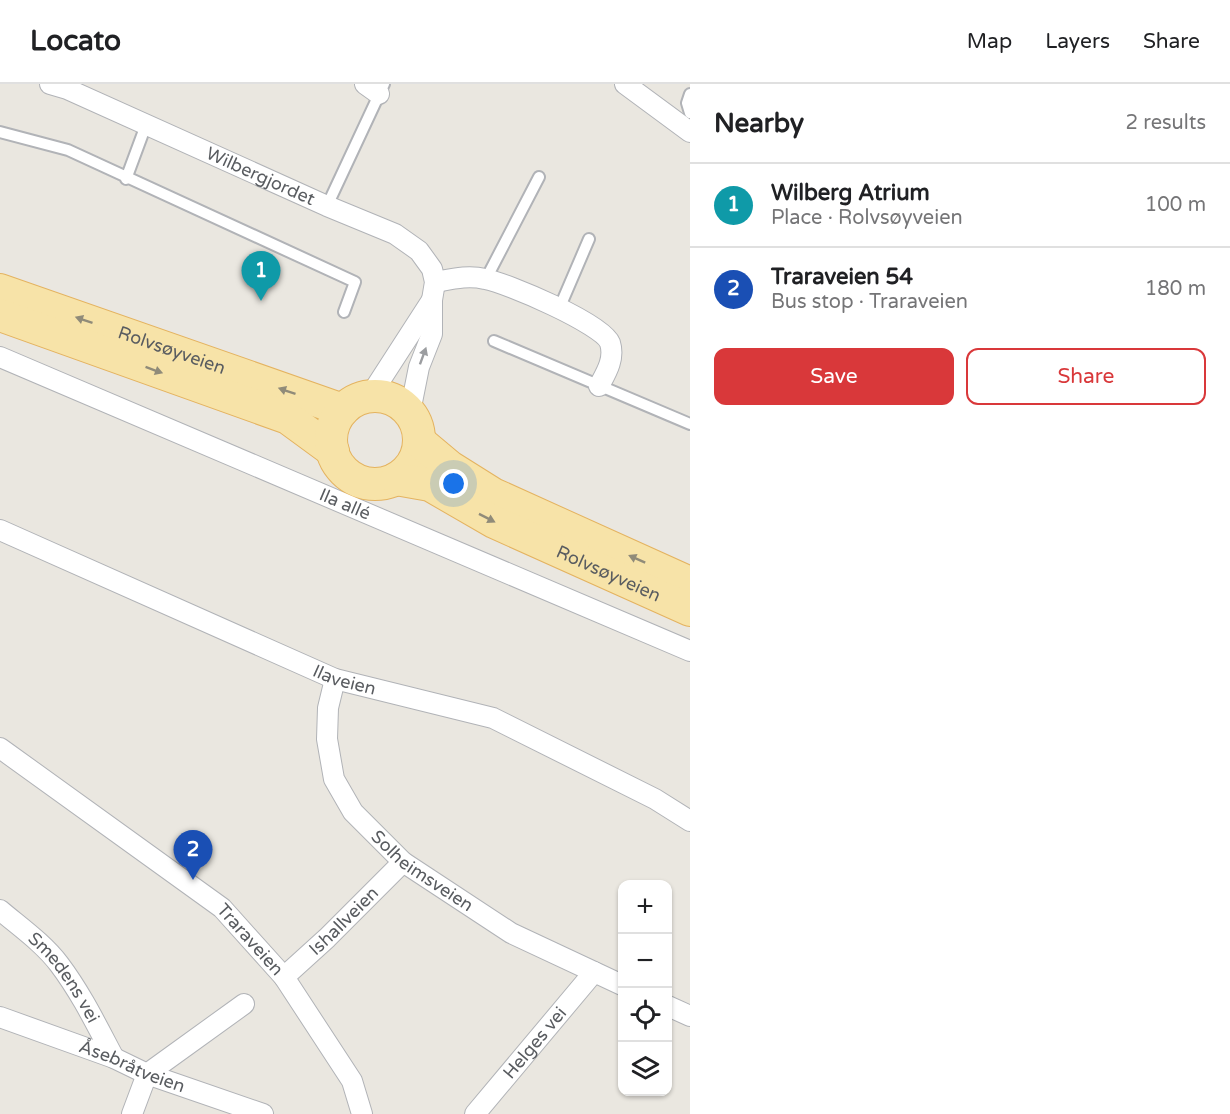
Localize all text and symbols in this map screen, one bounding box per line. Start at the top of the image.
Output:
text: Locato [30,24,121,58]
text: Map [967,29,1012,54]
text: Layers [1045,29,1110,54]
text: Share [1143,29,1200,54]
text: Nearby [714,108,804,139]
text: 2 results [1126,111,1206,135]
street label: Wilbergjordet [203,142,319,210]
text: Wilberg Atrium [771,180,930,206]
text: 1 [727,193,740,217]
text: 100 m [1145,193,1206,217]
text: Place · Rolvsøyveien [771,206,963,230]
pin: 1 [242,252,280,301]
text: Traraveien 54 [771,264,913,290]
text: 2 [727,277,740,301]
text: 180 m [1145,277,1206,301]
text: Bus stop · Traraveien [771,290,968,314]
one-way arrow [74,314,92,324]
street label: Rolvsøyveien [115,321,228,379]
one-way arrow [419,347,429,365]
button: Save [714,348,954,405]
button: Share [966,348,1206,405]
one-way arrow [145,366,163,376]
one-way arrow [278,386,296,396]
your location [439,469,468,498]
street label: Ila allé [316,483,374,525]
one-way arrow [479,514,496,523]
street label: Rolvsøyveien [553,540,664,606]
one-way arrow [628,555,645,564]
street label: Ilaveien [310,660,378,700]
street label: Solheimsveien [367,826,478,916]
pin: 2 [174,830,212,880]
map controls [618,880,672,1096]
button: + [618,880,672,934]
street label: Ishallveien [304,882,383,960]
street label: Traraveien [212,899,288,980]
street label: Smedens vei [24,927,104,1027]
button: − [618,934,672,988]
button: locate [618,988,672,1042]
street label: Helges vei [498,1002,571,1083]
street label: Åsebråtveien [76,1035,188,1097]
button: layers [618,1042,672,1096]

